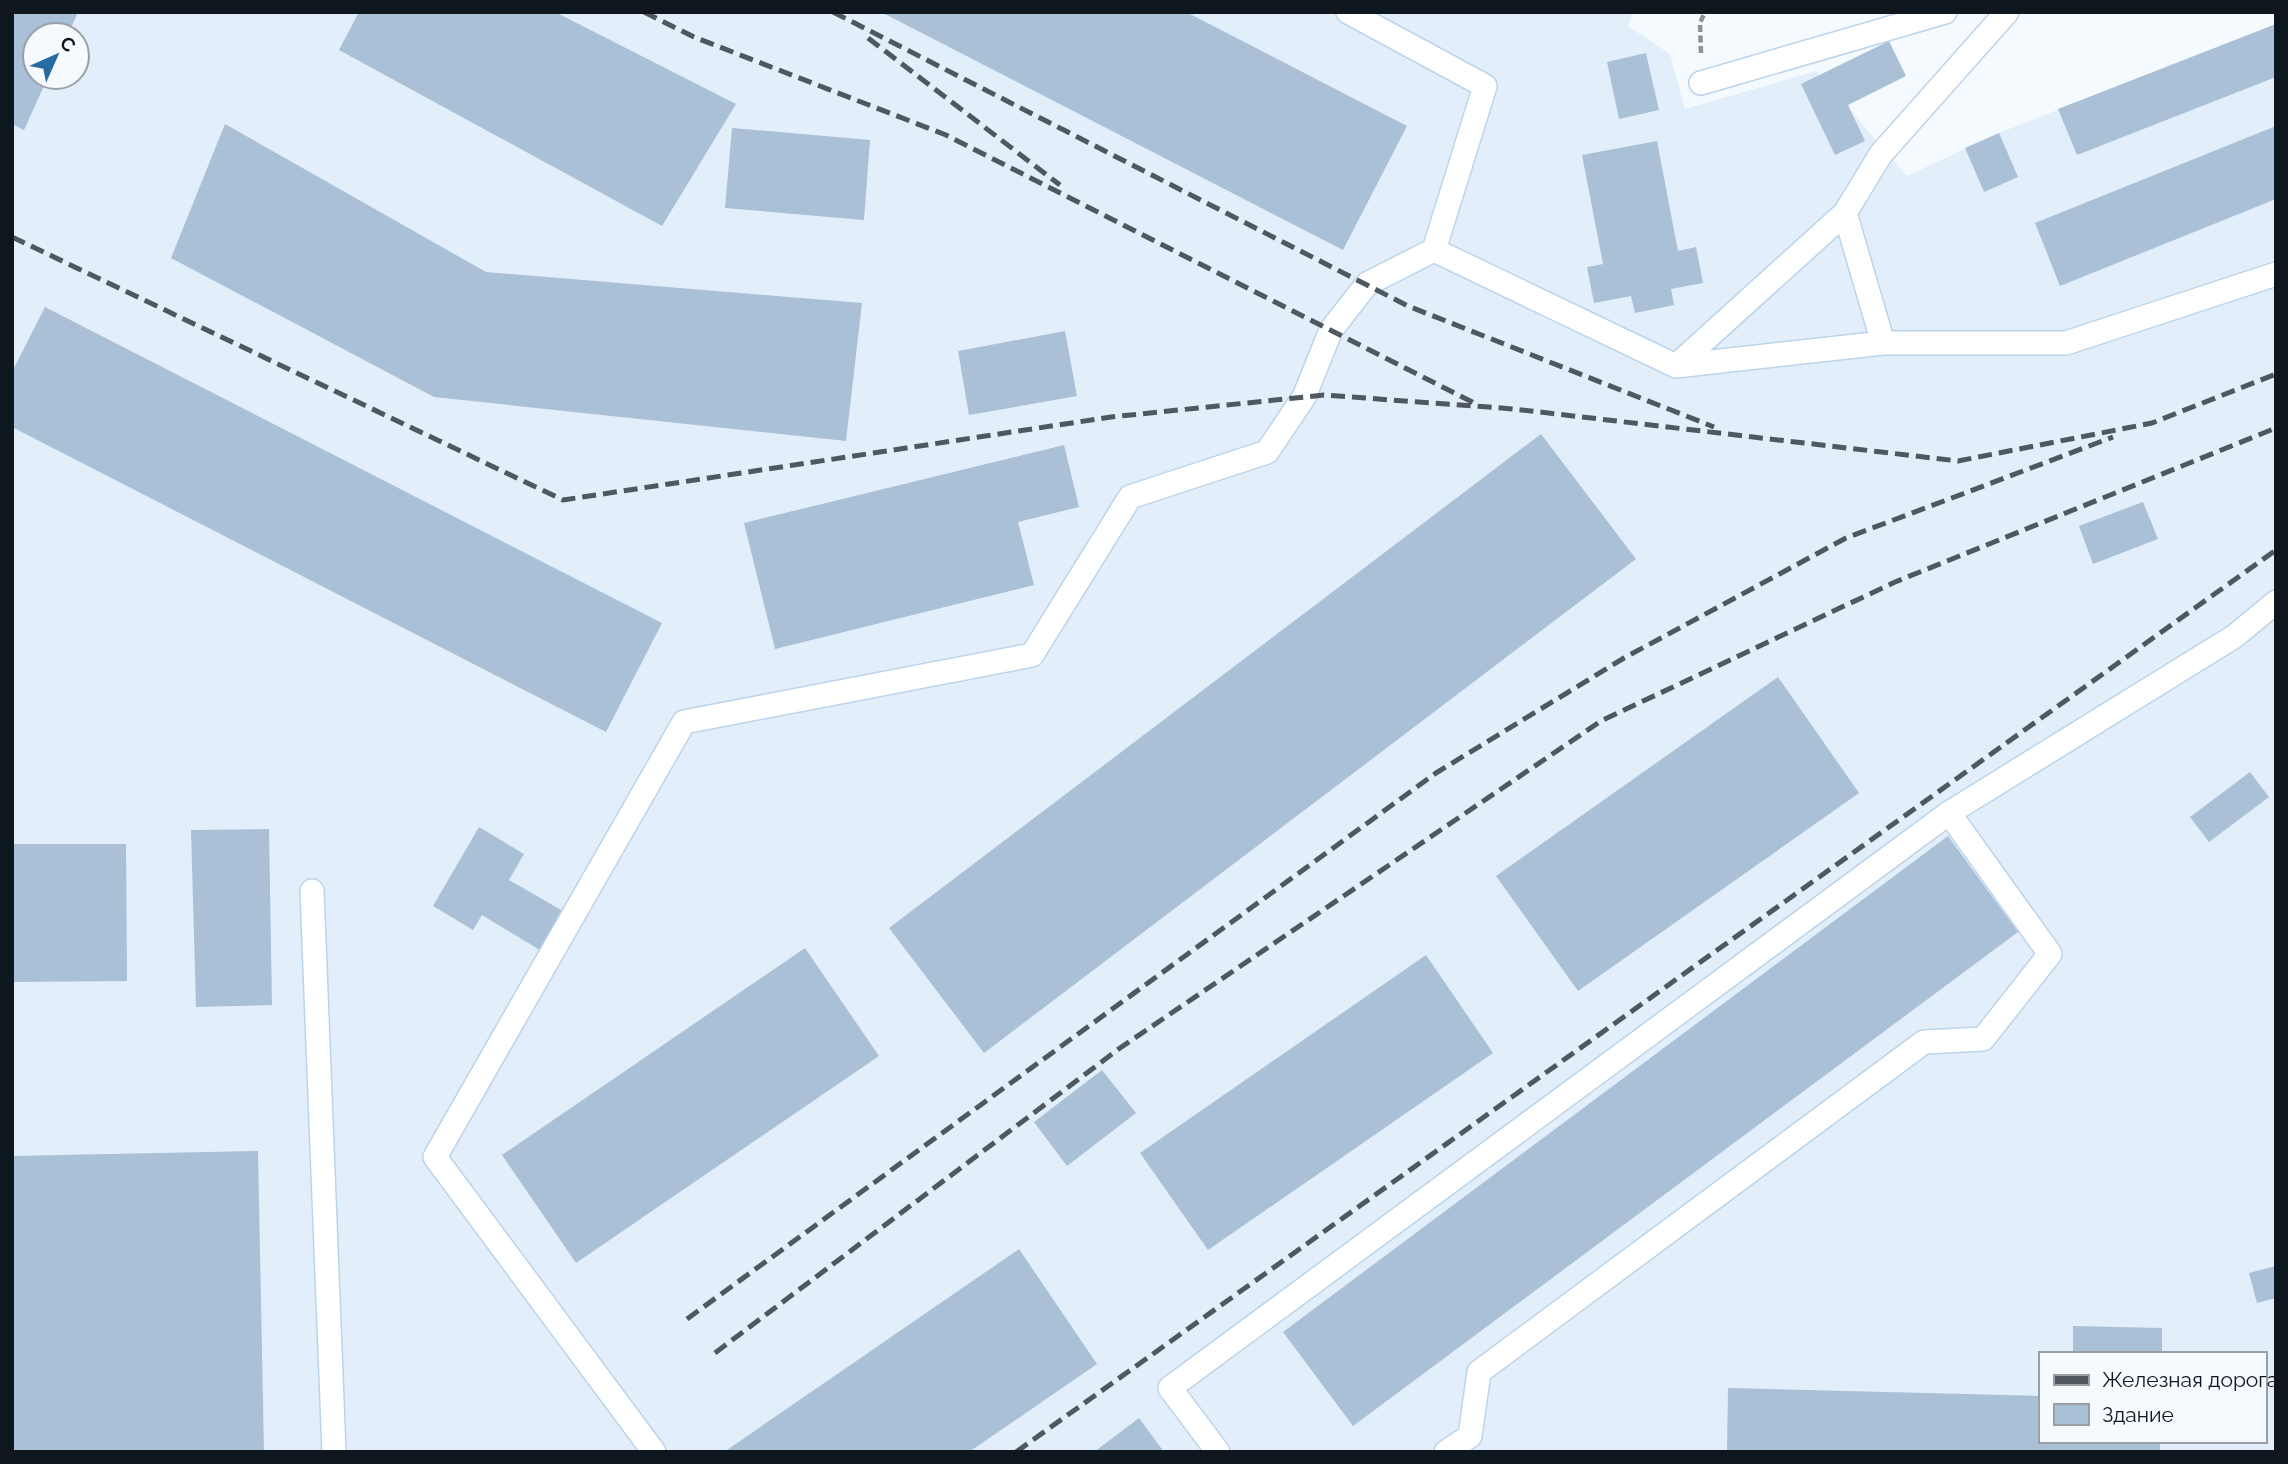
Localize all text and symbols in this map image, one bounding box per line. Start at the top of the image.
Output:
north arrow [21,21,91,91]
text: С [56,32,80,56]
legend [2039,1352,2267,1443]
text: Железная дорога [2102,1367,2278,1392]
text: Здание [2102,1402,2174,1427]

